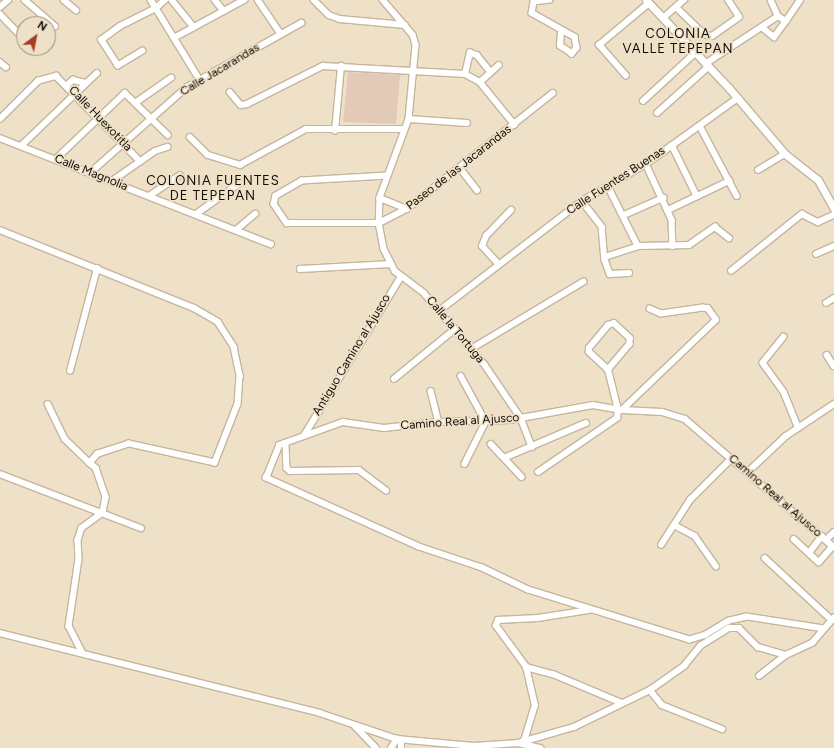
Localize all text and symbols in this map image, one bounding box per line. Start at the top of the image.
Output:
north arrow [16,16,56,56]
text: N [35,18,49,34]
district label: COLONIA VALLE TEPEPAN [622,27,734,58]
street label: Calle Jacarandas [178,41,262,99]
street label: Calle Huexotitla [65,83,135,155]
street label: Paseo de las Jacarandas [404,122,514,214]
street label: Calle Fuentes Buenas [564,144,668,218]
street label: Calle Magnolia [52,152,130,194]
district label: COLONIA FUENTES DE TEPEPAN [146,174,280,205]
street label: Antiguo Camino al Ajusco [310,292,394,418]
street label: Calle la Tortuga [423,294,487,366]
street label: Camino Real al Ajusco [400,411,520,433]
street label: Camino Real al Ajusco [725,452,825,540]

